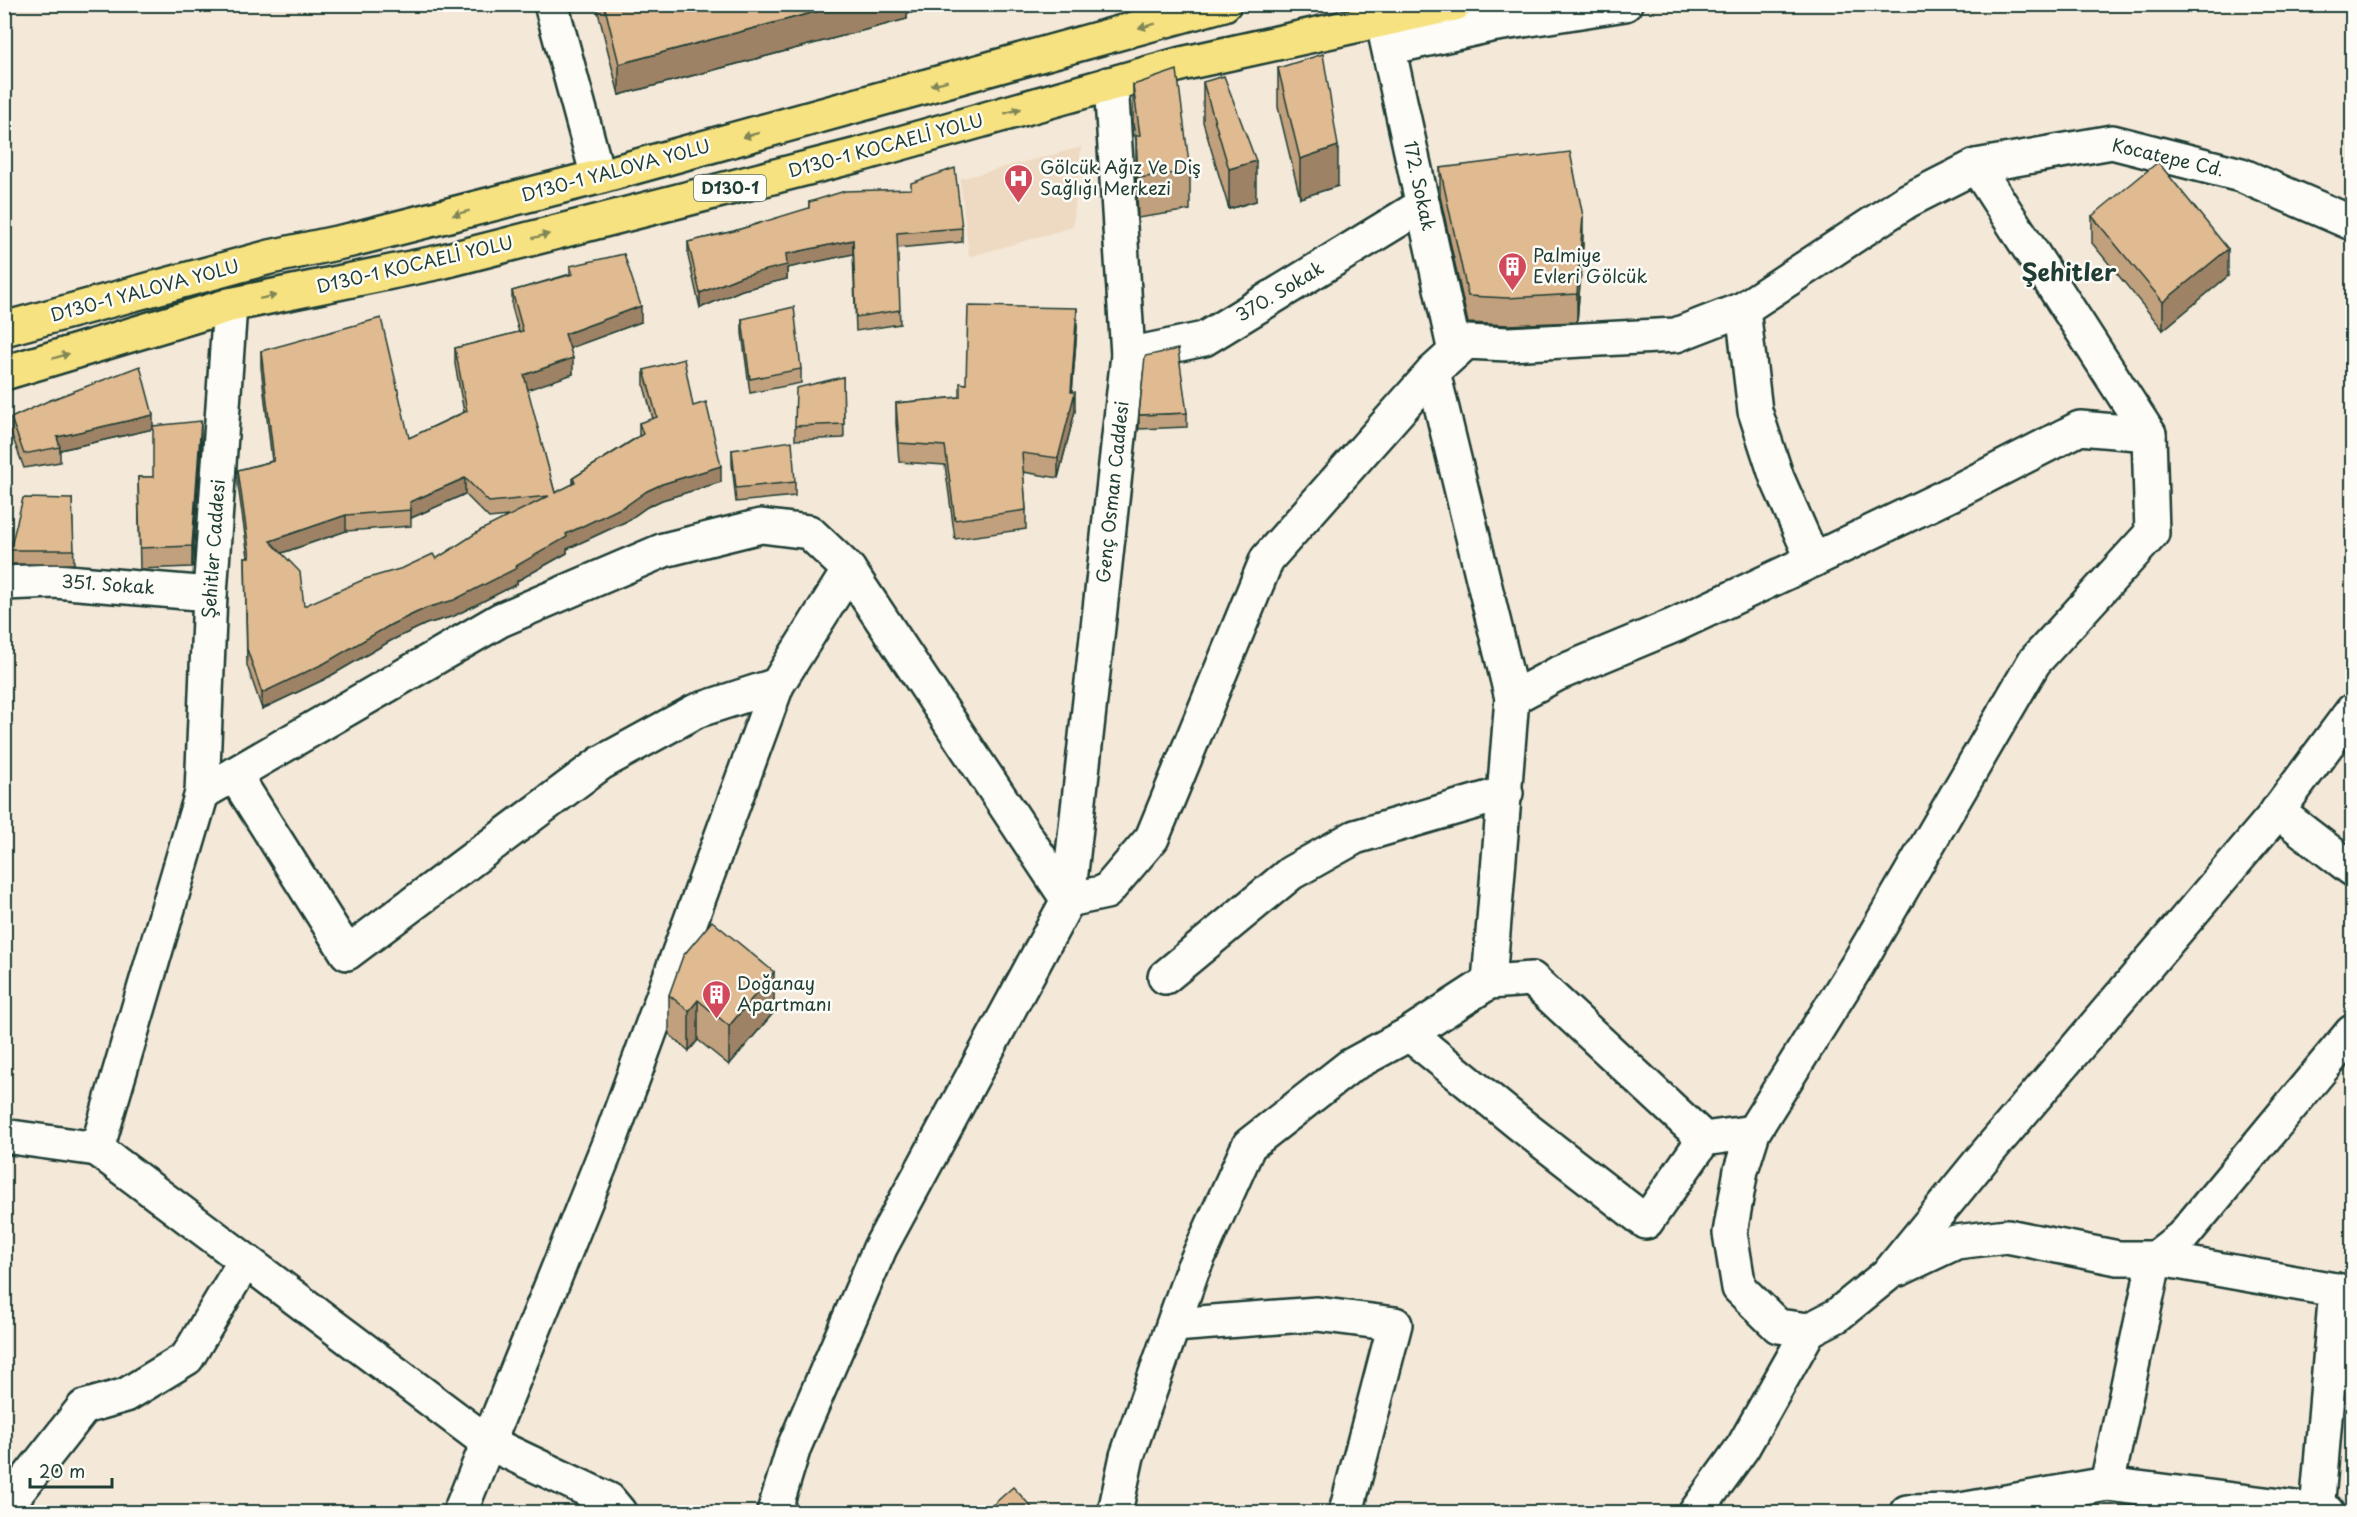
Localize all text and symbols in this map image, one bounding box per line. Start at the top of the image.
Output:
one-way arrow [1138,21,1157,31]
one-way arrow [930,79,948,88]
street label: D130-1 KOCAELİ YOLU [785,105,986,184]
one-way arrow [1004,106,1022,115]
street label: D130-1 YALOVA YOLU [518,131,713,208]
one-way arrow [742,131,760,140]
street label: Kocatepe Cd. [2110,131,2227,183]
street label: 172. Sokak [1398,138,1443,233]
place label: Gölcük Ağız Ve Diş Sağlığı Merkezi [1040,153,1201,201]
hospital icon: Gölcük Ağız Ve Diş Sağlığı Merkezi [1003,162,1035,204]
road number: D130-1 [694,175,766,201]
one-way arrow [452,208,471,218]
street label: D130-1 KOCAELİ YOLU [314,228,516,299]
one-way arrow [531,231,550,241]
place label: Palmiye Evleri Gölcük [1533,241,1647,289]
building icon: Palmiye Evleri Gölcük [1496,250,1528,292]
street label: D130-1 YALOVA YOLU [47,251,242,328]
district label: Şehitler [2022,253,2117,289]
street label: 370. Sokak [1230,254,1328,328]
one-way arrow [259,292,278,301]
one-way arrow [52,351,70,360]
street label: Genç Osman Caddesi [1089,400,1134,584]
street label: Şehitler Caddesi [194,478,231,619]
street label: 351. Sokak [60,567,156,600]
place label: Doğanay Apartmanı [737,969,832,1017]
building icon: Doğanay Apartmanı [700,978,732,1020]
scale bar [30,1451,112,1489]
text: 20 m [39,1457,85,1484]

